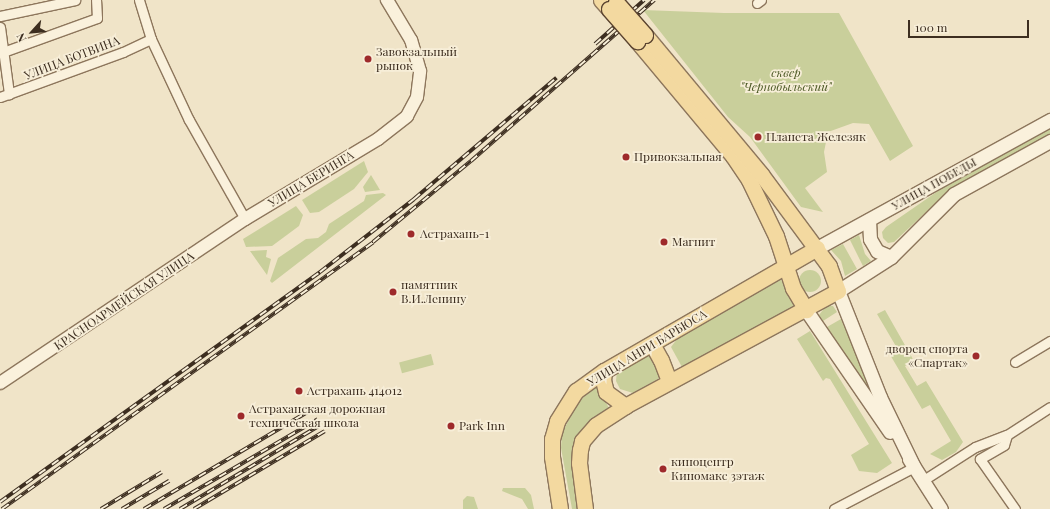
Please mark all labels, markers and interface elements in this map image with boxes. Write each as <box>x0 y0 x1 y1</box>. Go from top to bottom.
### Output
north arrow <box>12 12 52 52</box>
scale bar <box>910 12 1031 38</box>
text: 100 m <box>915 19 947 35</box>
text: N <box>12 31 29 45</box>
street label: УЛИЦА БОТВИНА <box>22 33 122 83</box>
place label: Завокзальный рынок <box>376 45 457 73</box>
marker: Завокзальный рынок <box>363 54 373 64</box>
park label: сквер "Чернобыльский" <box>741 66 831 94</box>
place label: Планета Железяк <box>766 130 866 144</box>
marker: Планета Железяк <box>753 132 763 142</box>
street label: УЛИЦА БЕРИНГА <box>266 148 356 210</box>
place label: Привокзальная <box>634 150 722 164</box>
marker: Привокзальная <box>621 152 631 162</box>
street label: УЛИЦА ПОБЕДЫ <box>889 155 979 213</box>
place label: Астрахань-1 <box>420 227 489 241</box>
marker: Астрахань-1 <box>405 228 417 240</box>
place label: Магнит <box>672 235 715 249</box>
marker: Магнит <box>659 237 669 247</box>
street label: КРАСНОАРМЕЙСКАЯ УЛИЦА <box>51 249 197 353</box>
place label: памятник В.И.Ленину <box>401 278 466 306</box>
marker: памятник В.И.Ленину <box>388 287 398 297</box>
street label: УЛИЦА АНРИ БАРБЮСА <box>585 307 709 389</box>
place label: дворец спорта «Спартак» <box>886 342 968 370</box>
marker: дворец спорта «Спартак» <box>971 351 981 361</box>
place label: Астрахань 414012 <box>307 384 402 398</box>
marker: Астрахань 414012 <box>294 386 304 396</box>
place label: Астраханская дорожная техническая школа <box>249 402 385 430</box>
marker: Астраханская дорожная техническая школа <box>236 411 246 421</box>
place label: Park Inn <box>459 419 505 433</box>
marker: Park Inn <box>446 421 456 431</box>
place label: киноцентр Киномакс 3этаж <box>671 455 765 483</box>
marker: киноцентр Киномакс 3этаж <box>658 464 668 474</box>

